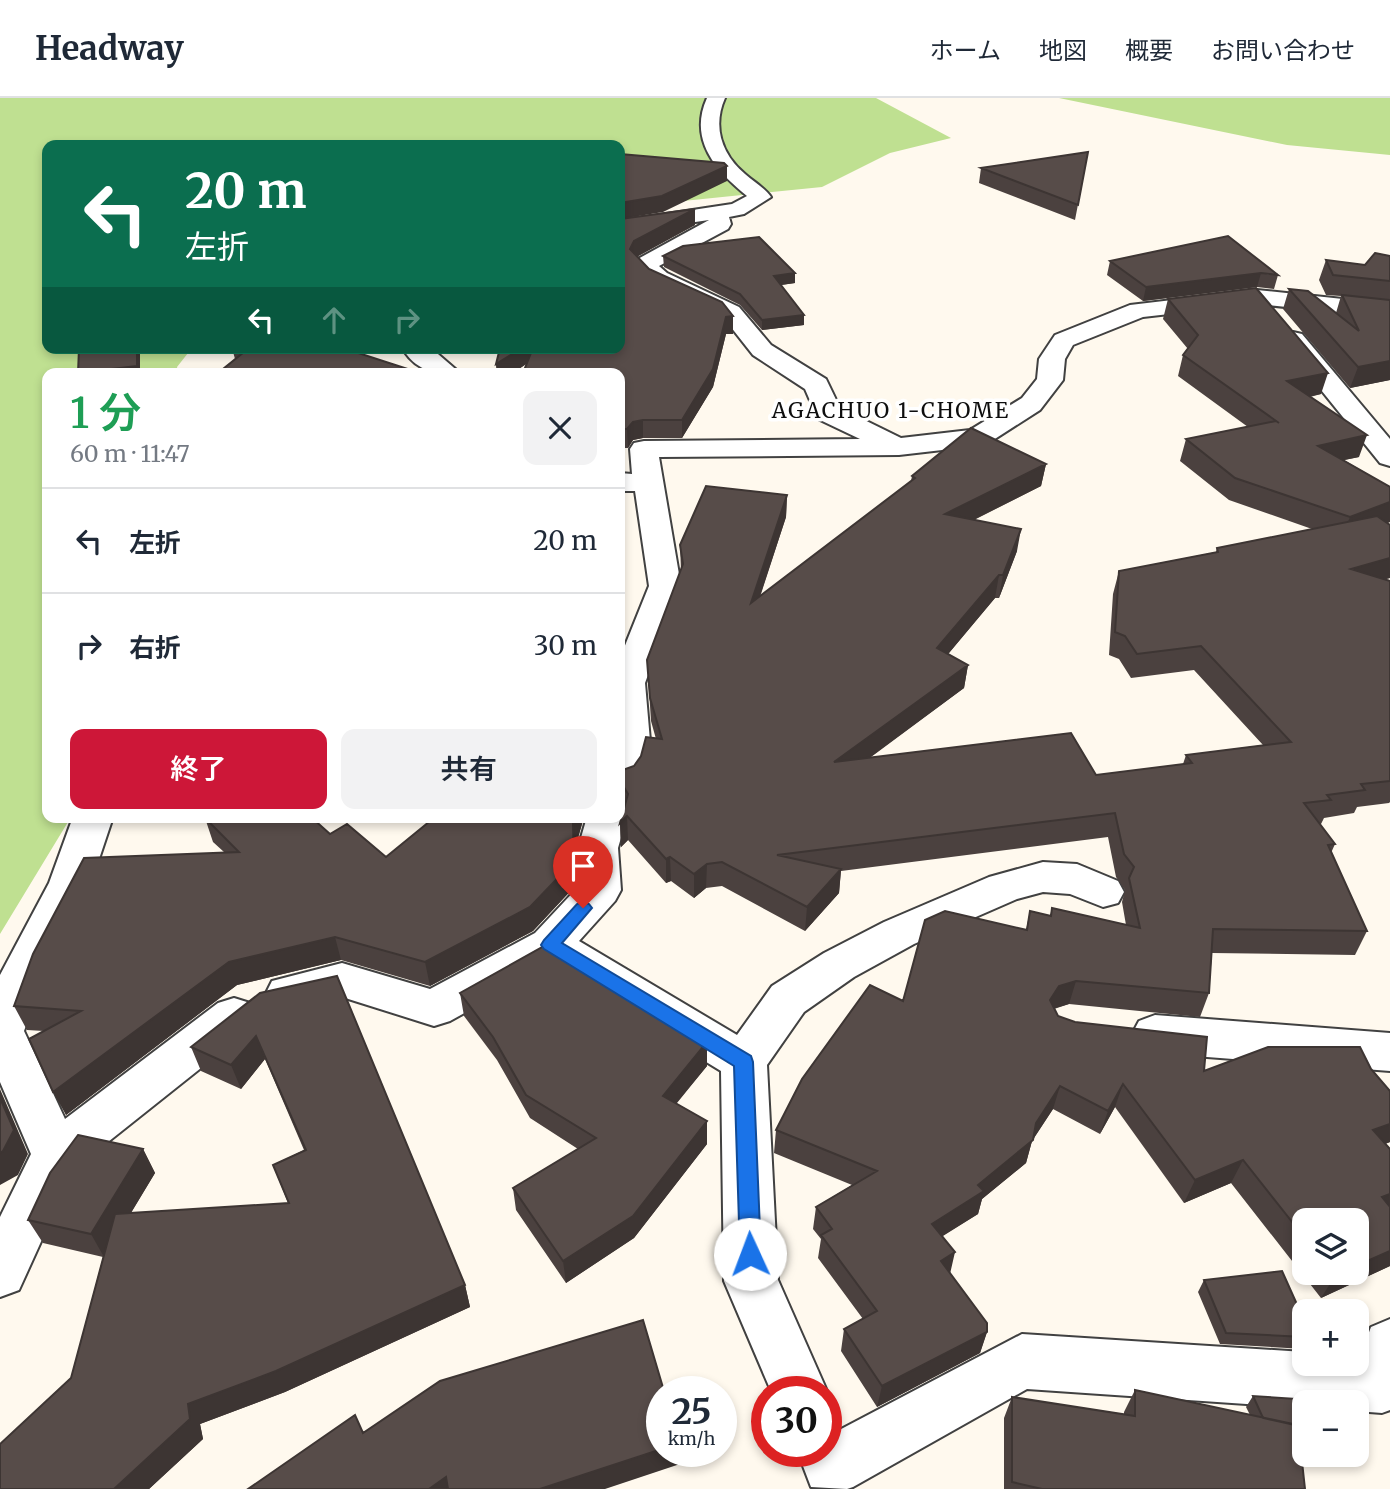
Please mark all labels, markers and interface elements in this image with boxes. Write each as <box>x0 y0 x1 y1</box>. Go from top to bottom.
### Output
text: Headway <box>35 28 184 69</box>
text: ホーム <box>930 35 1001 66</box>
text: 地図 <box>1039 35 1087 66</box>
text: 概要 <box>1125 35 1173 66</box>
text: お問い合わせ <box>1211 35 1355 66</box>
text: 20 m <box>185 160 306 221</box>
icon: left <box>70 168 161 259</box>
text: 左折 <box>185 227 249 267</box>
icon: left <box>242 301 280 339</box>
icon: ahead <box>315 301 353 339</box>
icon: right <box>388 301 426 339</box>
text: 1 分 <box>70 387 141 439</box>
button: close <box>523 391 597 465</box>
district label: AGACHUO 1-CHOME <box>771 397 1010 424</box>
text: 60 m · 11:47 <box>70 439 190 468</box>
icon: left <box>70 522 108 560</box>
text: 20 m <box>533 524 597 557</box>
text: 左折 <box>129 526 181 559</box>
icon: right <box>70 627 108 665</box>
text: 30 m <box>534 629 597 662</box>
text: 右折 <box>129 631 181 664</box>
button: 終了 <box>70 729 327 809</box>
button: 共有 <box>341 729 597 809</box>
pin <box>553 836 613 908</box>
icon: arrive <box>564 847 602 885</box>
map controls <box>1292 1208 1369 1467</box>
button: layers <box>1292 1208 1369 1285</box>
position arrow <box>713 1217 787 1291</box>
button: + <box>1292 1299 1369 1376</box>
speed limit sign: 30 <box>751 1376 842 1467</box>
text: 25 <box>671 1390 712 1434</box>
button: − <box>1292 1390 1369 1467</box>
text: km/h <box>668 1427 715 1450</box>

